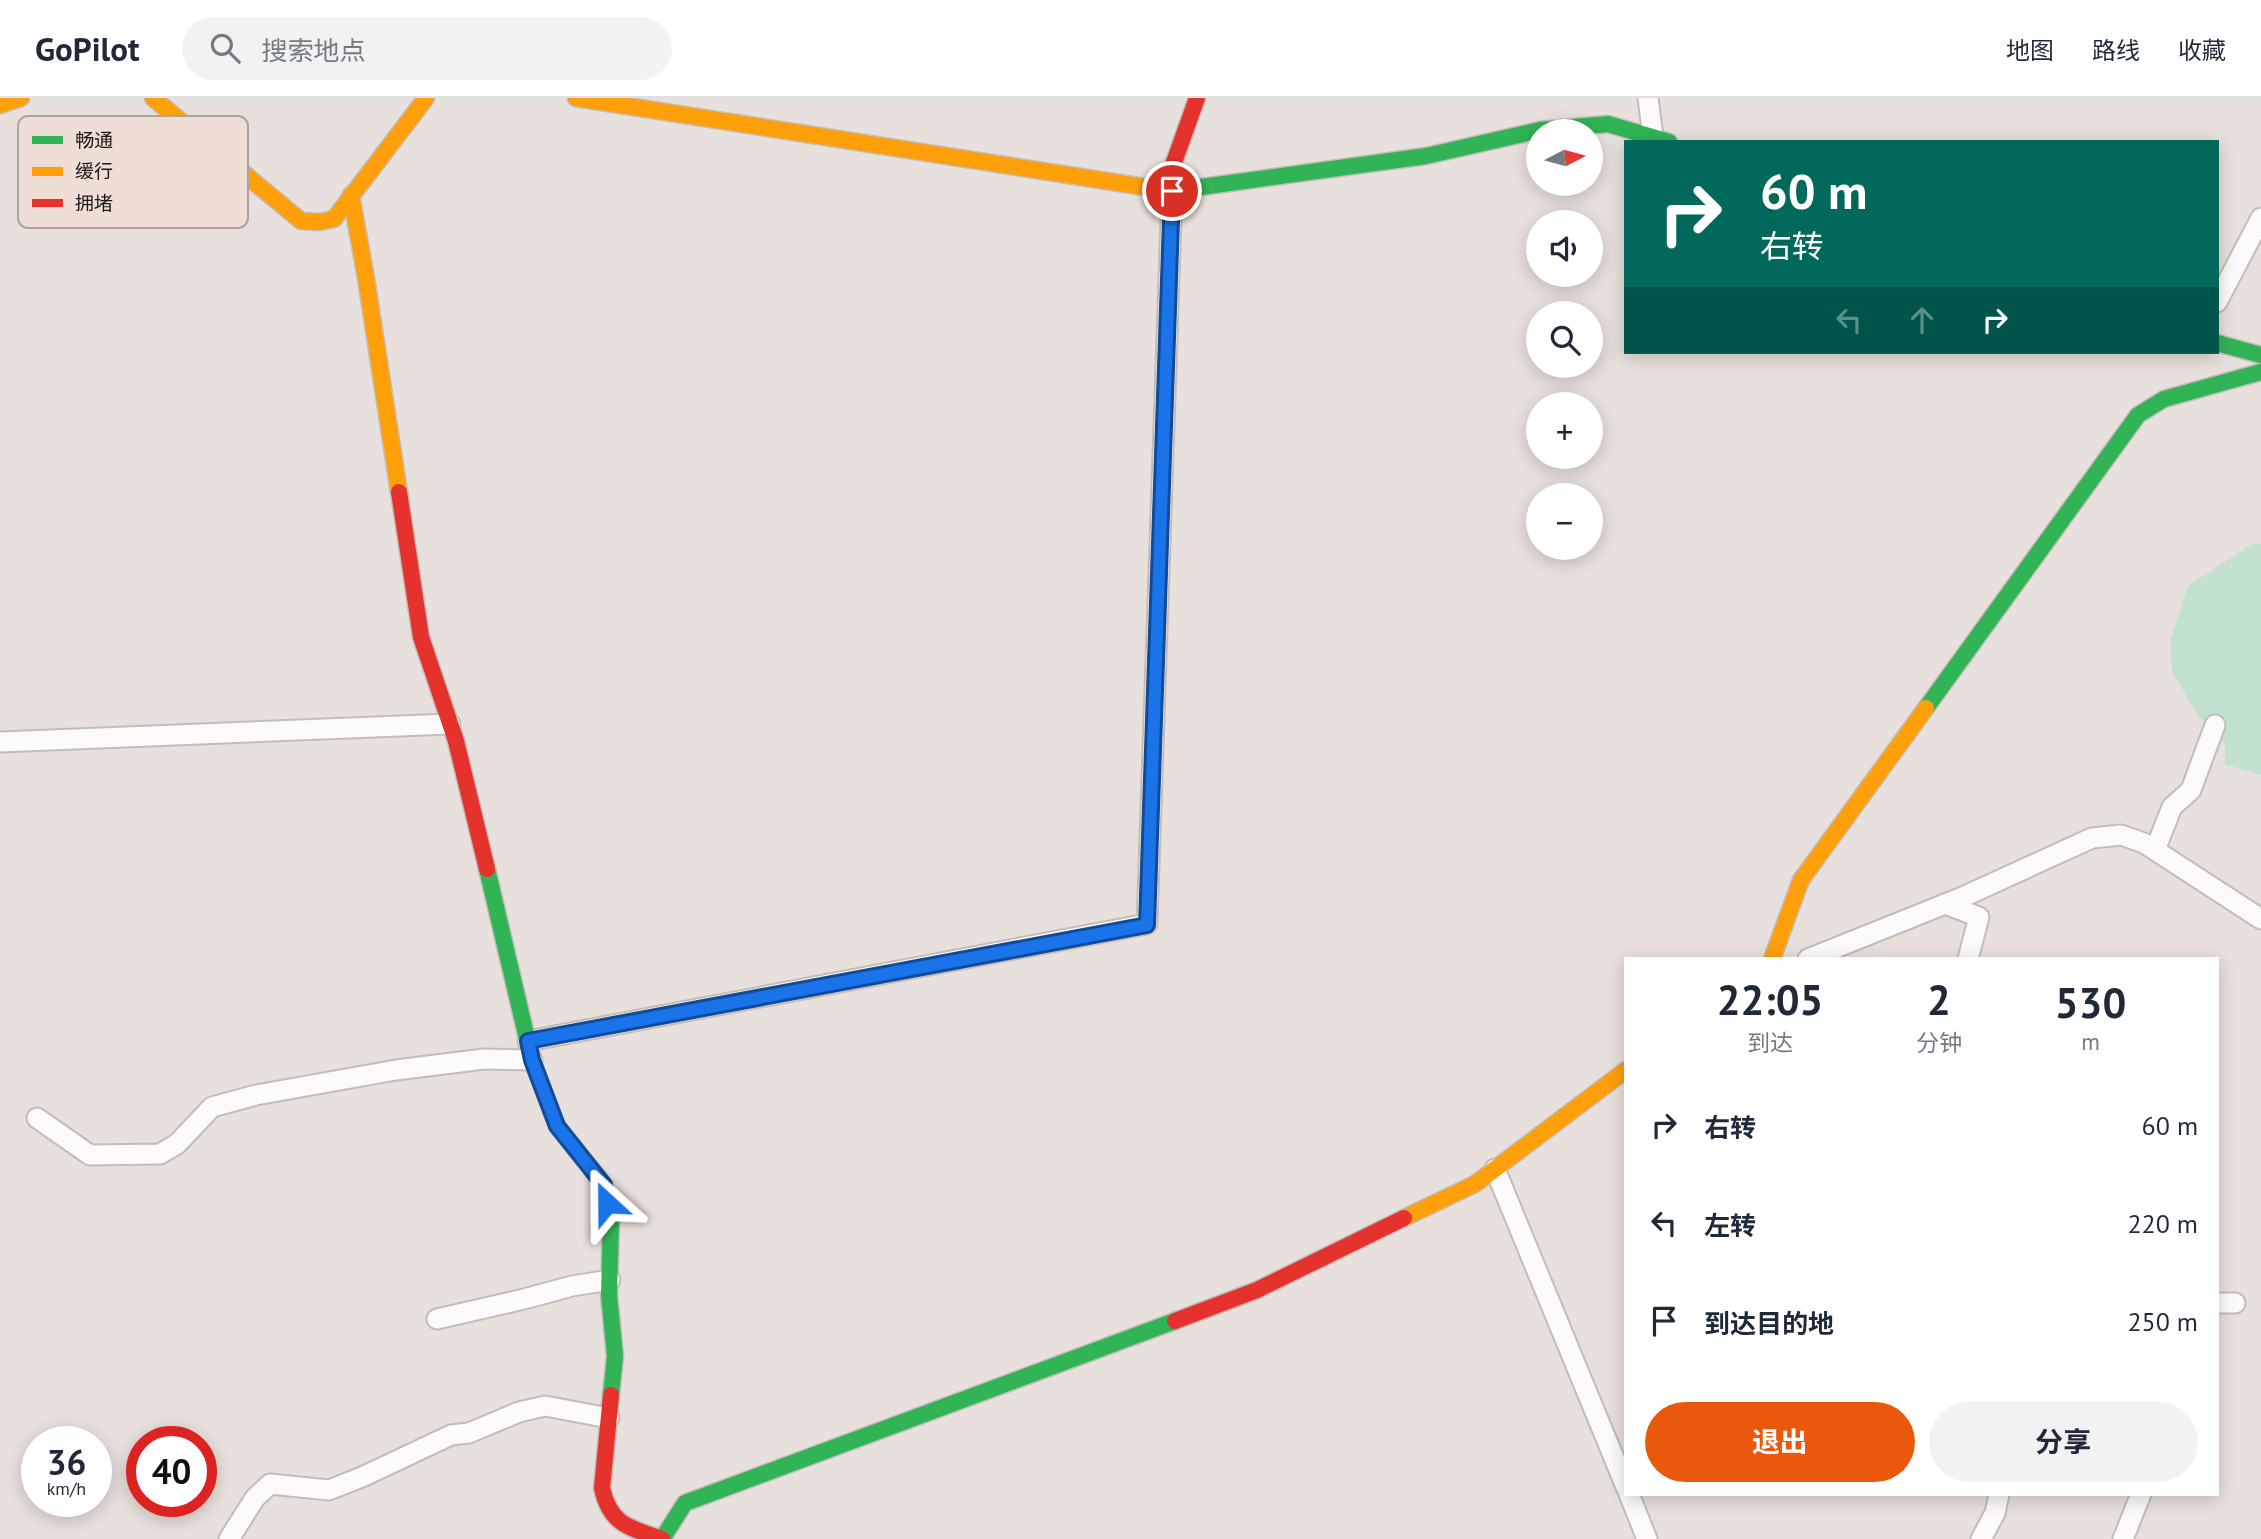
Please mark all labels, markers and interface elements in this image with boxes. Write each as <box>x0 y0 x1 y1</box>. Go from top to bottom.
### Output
search box <box>182 17 672 80</box>
text: GoPilot <box>35 27 140 70</box>
icon: search <box>206 29 244 67</box>
text: 搜索地点 <box>262 34 366 67</box>
text: 地图 <box>2006 35 2054 66</box>
text: 路线 <box>2092 35 2140 66</box>
text: 收藏 <box>2178 35 2226 66</box>
legend <box>18 116 248 228</box>
north arrow <box>1526 119 1603 196</box>
map controls <box>1526 119 1603 560</box>
text: 畅通 <box>75 128 113 152</box>
text: 缓行 <box>75 159 113 183</box>
text: 60 m <box>1760 159 1867 223</box>
pin <box>1142 161 1202 221</box>
icon: right <box>1645 168 1736 259</box>
icon: arrive <box>1153 172 1191 210</box>
text: 拥堵 <box>75 191 113 215</box>
button: sound <box>1526 210 1603 287</box>
text: 右转 <box>1760 225 1824 267</box>
button: search <box>1526 301 1603 378</box>
icon: left <box>1830 301 1868 339</box>
icon: ahead <box>1903 301 1941 339</box>
icon: right <box>1976 301 2014 339</box>
button: + <box>1526 392 1603 469</box>
button: − <box>1526 483 1603 560</box>
text: 22:05 <box>1717 972 1823 1027</box>
text: 2 <box>1927 972 1951 1027</box>
text: 530 <box>2055 975 2126 1030</box>
text: m <box>2081 1027 2100 1056</box>
text: 到达 <box>1747 1028 1793 1057</box>
text: 分钟 <box>1916 1028 1962 1057</box>
icon: right <box>1645 1106 1683 1144</box>
text: 60 m <box>2142 1109 2198 1142</box>
text: 右转 <box>1704 1111 1756 1144</box>
position arrow <box>570 1166 644 1240</box>
icon: left <box>1645 1204 1683 1242</box>
text: 220 m <box>2127 1207 2198 1240</box>
text: 左转 <box>1704 1209 1756 1242</box>
icon: arrive <box>1645 1302 1683 1340</box>
text: 250 m <box>2127 1305 2198 1338</box>
text: 到达目的地 <box>1704 1307 1834 1340</box>
button: 退出 <box>1645 1402 1915 1482</box>
button: 分享 <box>1929 1402 2198 1482</box>
speed limit sign: 40 <box>126 1426 217 1517</box>
text: 36 <box>47 1439 86 1485</box>
text: km/h <box>47 1477 86 1500</box>

